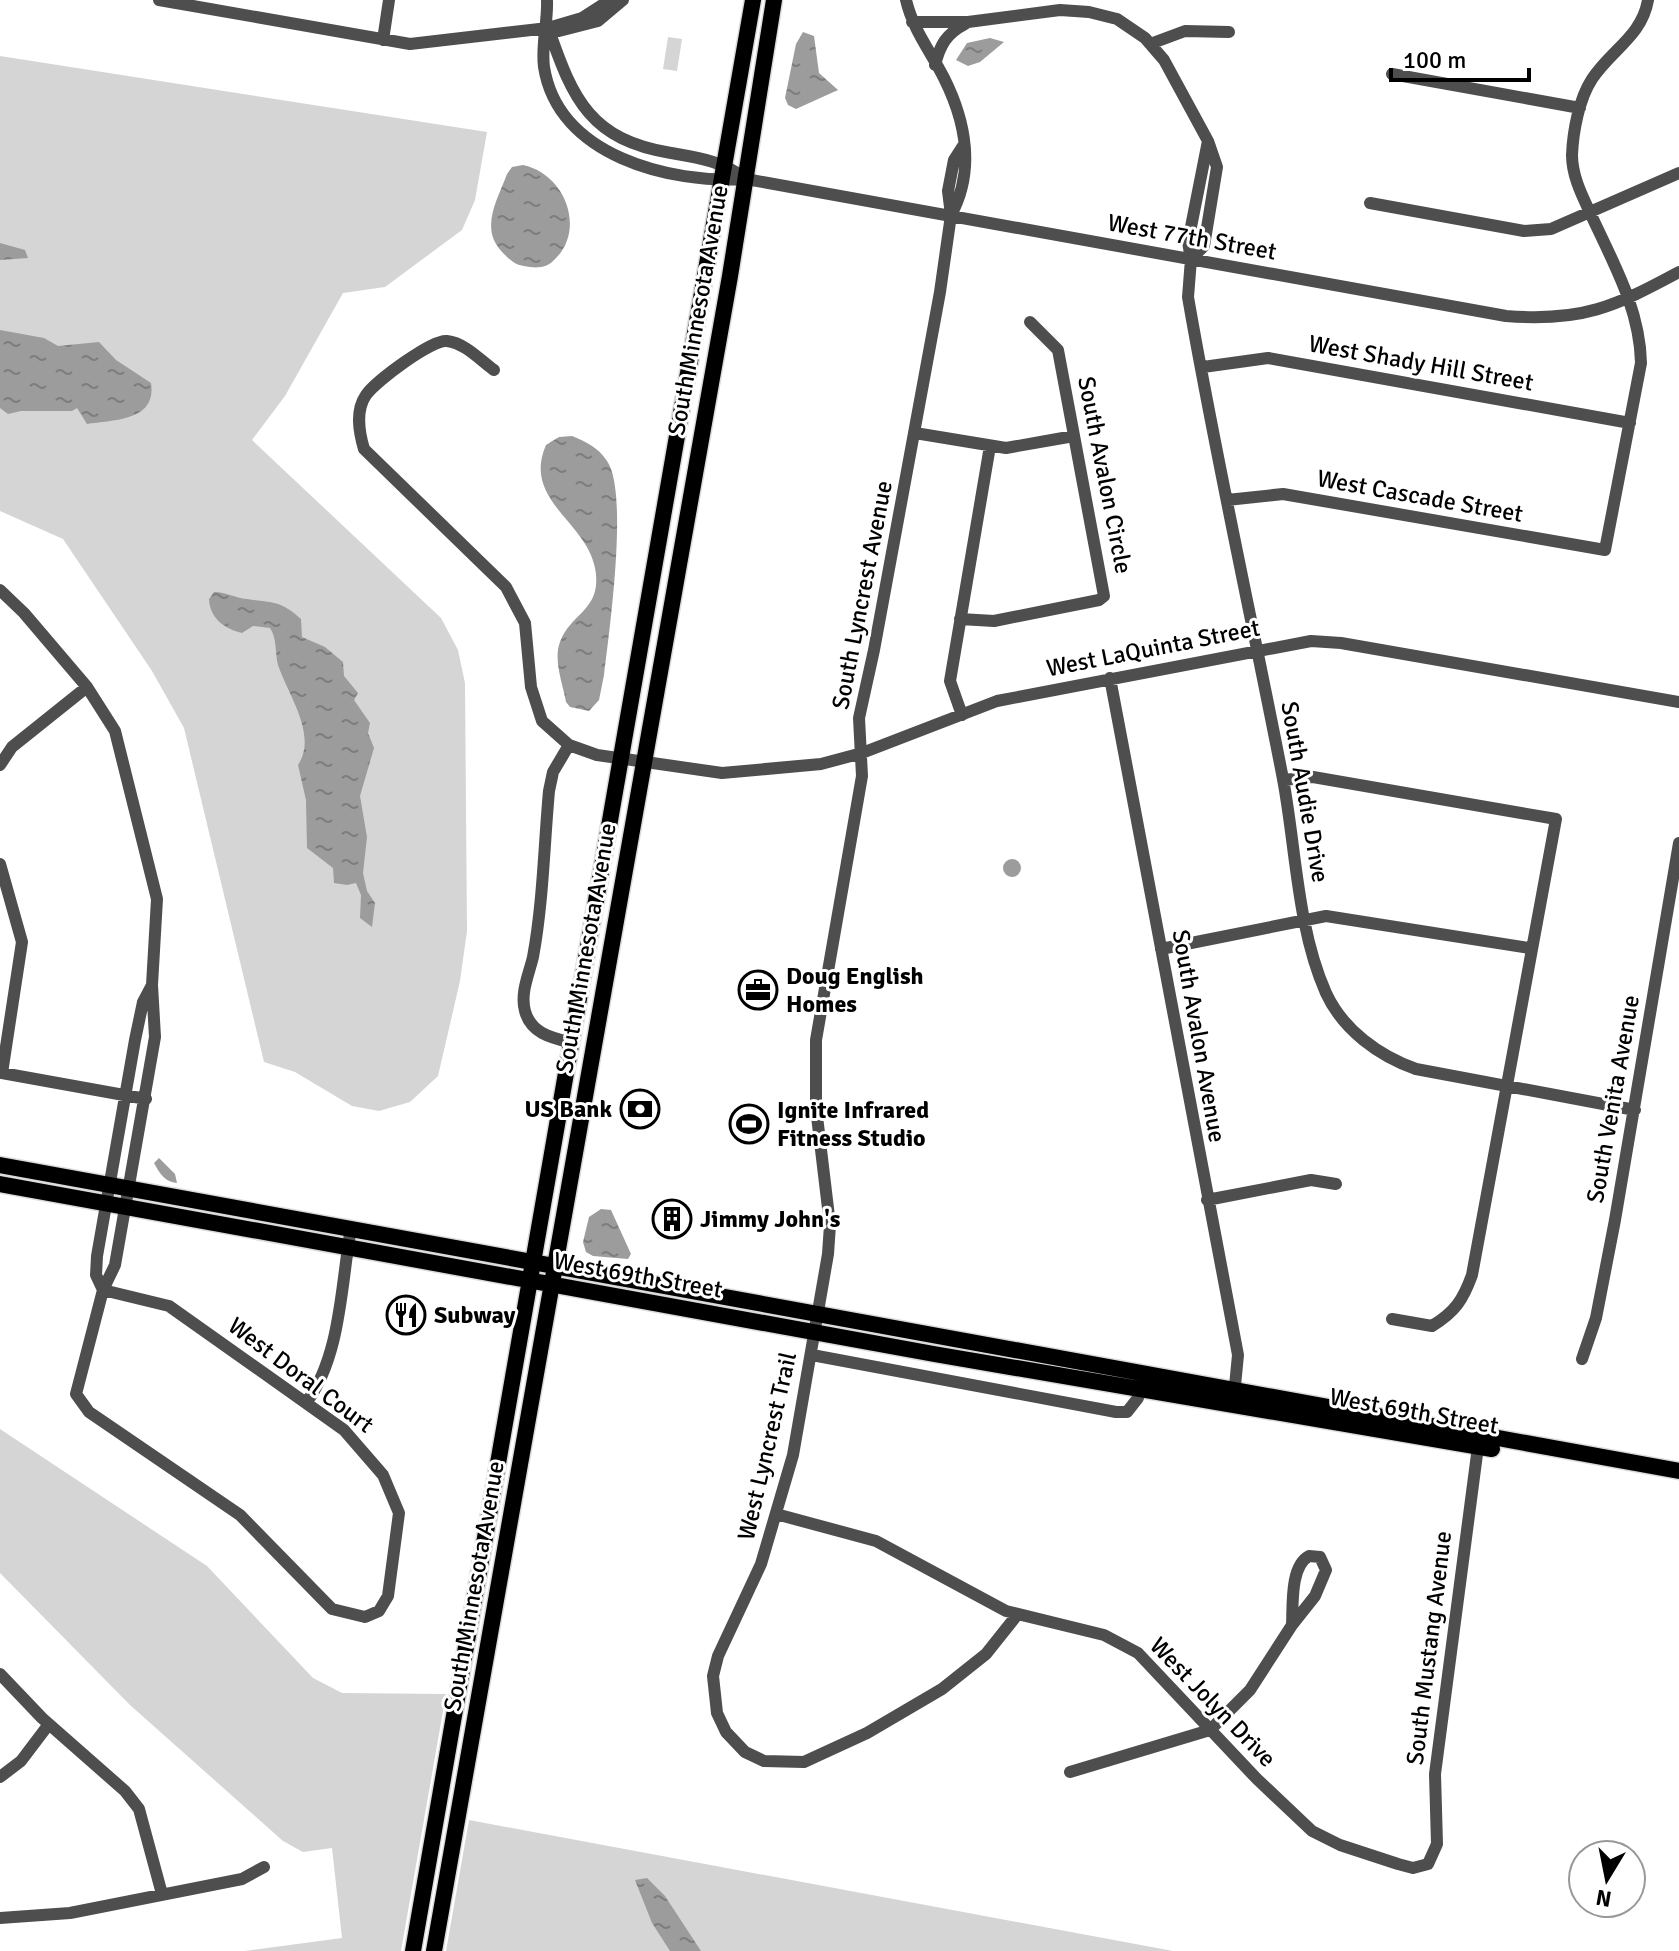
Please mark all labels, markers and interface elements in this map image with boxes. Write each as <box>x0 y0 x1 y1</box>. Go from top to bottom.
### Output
scale bar <box>1391 32 1529 82</box>
text: 100 m <box>1403 45 1466 75</box>
street label: South Minnesota Avenue <box>661 183 735 437</box>
street label: West 77th Street <box>1105 207 1279 267</box>
street label: West Shady Hill Street <box>1306 328 1536 398</box>
street label: South Avalon Circle <box>1071 374 1139 576</box>
street label: West Cascade Street <box>1315 463 1525 529</box>
street label: South Lyncrest Avenue <box>825 478 899 712</box>
street label: West LaQuinta Street <box>1044 613 1262 683</box>
street label: South Audie Drive <box>1274 699 1336 885</box>
street label: South Minnesota Avenue <box>549 821 623 1075</box>
street label: South Avalon Avenue <box>1165 927 1233 1145</box>
place label: Doug English Homes <box>786 961 924 1019</box>
office icon: Doug English Homes <box>737 969 779 1011</box>
street label: South Venita Avenue <box>1580 993 1646 1205</box>
bank icon: US Bank <box>619 1088 661 1130</box>
place label: US Bank <box>524 1094 612 1124</box>
place label: Ignite Infrared Fitness Studio <box>777 1095 929 1153</box>
sports icon: Ignite Infrared Fitness Studio <box>728 1103 770 1145</box>
building icon: Jimmy John's <box>651 1198 693 1240</box>
place label: Jimmy John's <box>700 1204 841 1234</box>
street label: West 69th Street <box>551 1245 725 1305</box>
restaurant icon: Subway <box>385 1294 427 1336</box>
place label: Subway <box>434 1300 515 1330</box>
street label: West Doral Court <box>222 1311 380 1439</box>
street label: West Lyncrest Trail <box>731 1349 803 1543</box>
street label: West 69th Street <box>1327 1381 1501 1441</box>
street label: South Minnesota Avenue <box>437 1459 511 1713</box>
street label: South Mustang Avenue <box>1400 1529 1458 1767</box>
street label: West Jolyn Drive <box>1144 1631 1282 1773</box>
north arrow <box>1567 1839 1647 1919</box>
text: N <box>1594 1884 1613 1913</box>

